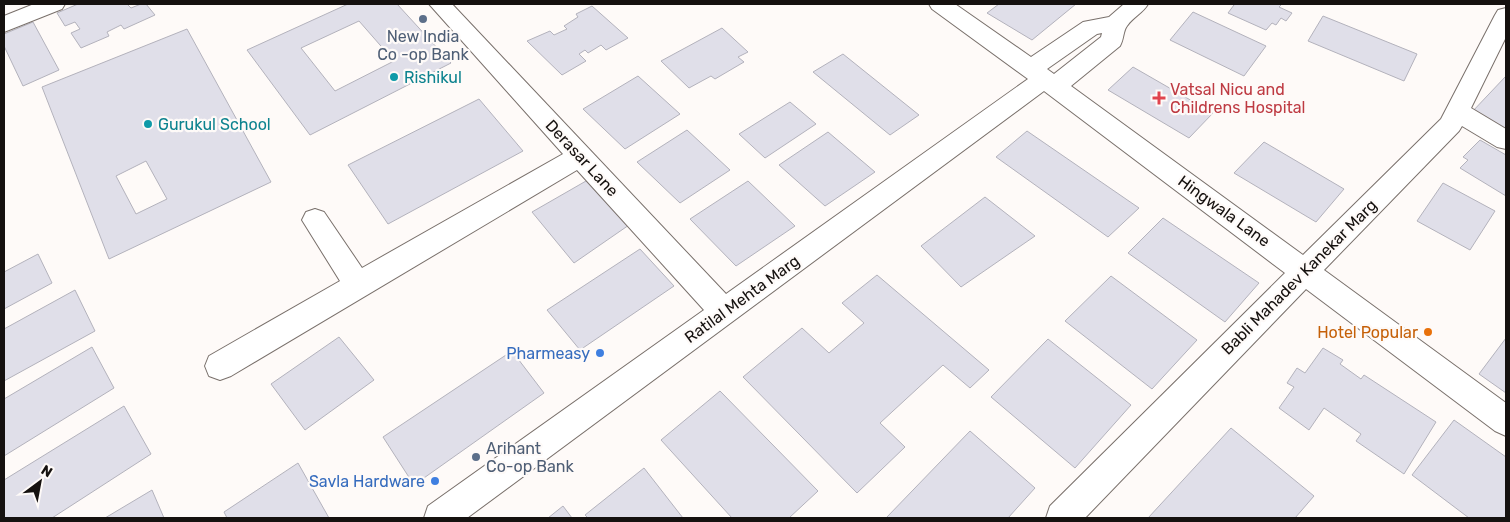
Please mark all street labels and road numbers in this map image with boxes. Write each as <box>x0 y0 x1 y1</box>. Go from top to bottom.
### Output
street label: Derasar Lane <box>542 116 622 200</box>
street label: Hingwala Lane <box>1174 171 1274 251</box>
street label: Babli Mahadev Kanekar Marg <box>1217 195 1381 359</box>
street label: Ratilal Mehta Marg <box>681 251 803 347</box>

